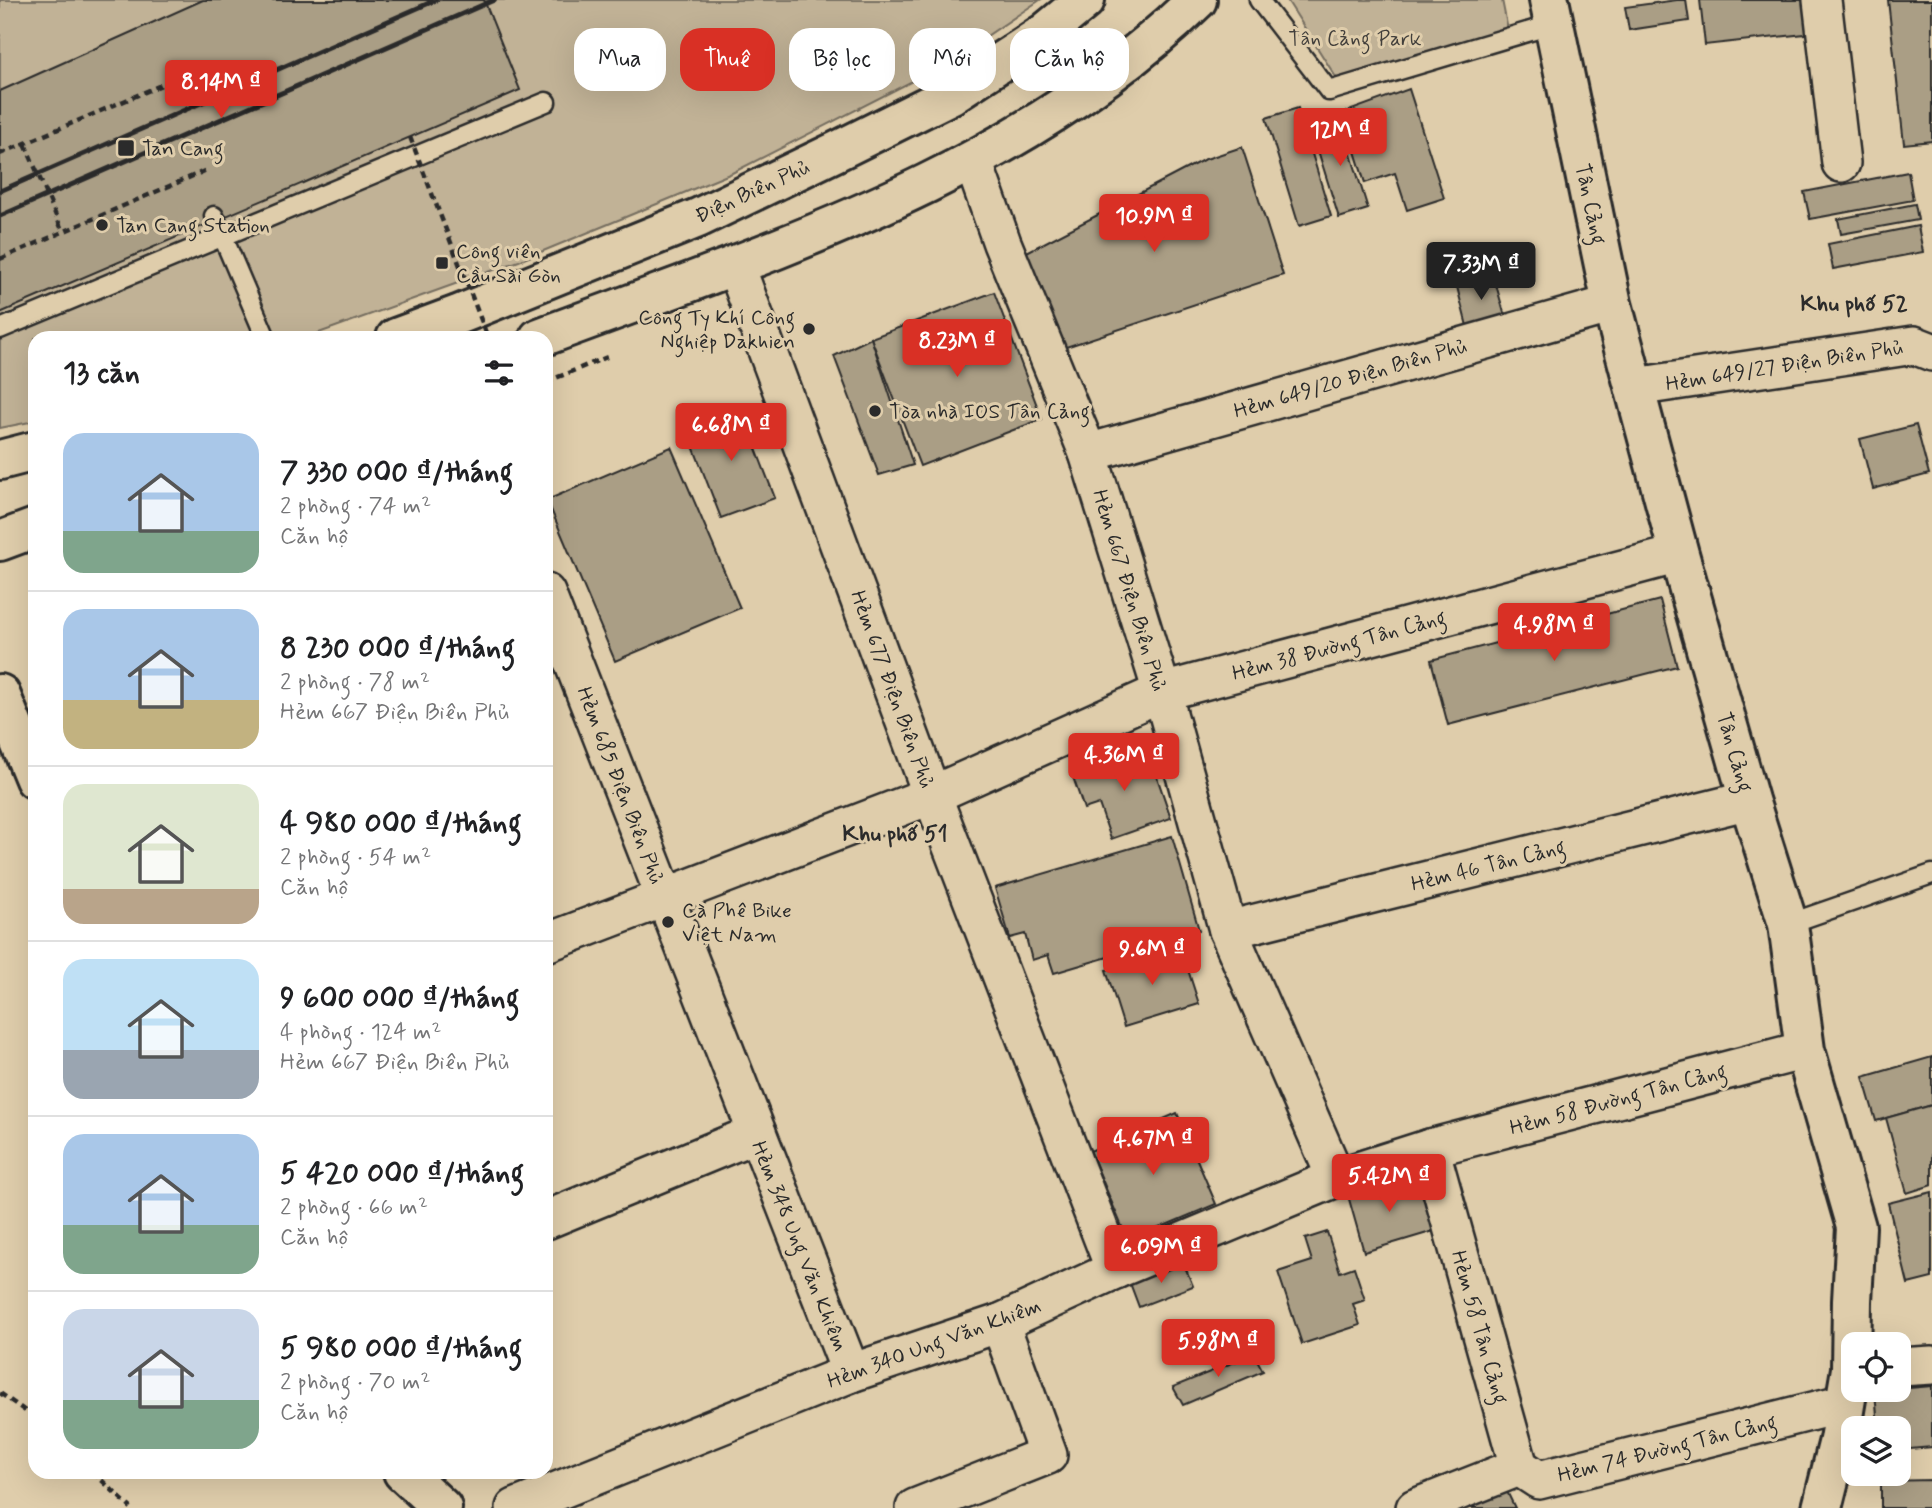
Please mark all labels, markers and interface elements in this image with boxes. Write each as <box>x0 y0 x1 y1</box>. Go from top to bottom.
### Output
park label: Tân Cảng Park <box>1288 25 1422 55</box>
chip: Mua <box>574 28 666 91</box>
chip: Thuê <box>680 28 775 91</box>
chip: Bộ lọc <box>789 28 895 91</box>
chip: Mới <box>909 28 996 91</box>
chip: Căn hộ <box>1010 28 1129 91</box>
pin: 8.14M ₫ <box>156 60 286 120</box>
text: 8.14M ₫ <box>181 68 261 98</box>
pin: 12M ₫ <box>1291 108 1389 168</box>
text: 12M ₫ <box>1310 116 1370 146</box>
place label: Tan Cang <box>142 135 224 165</box>
marker: Tan Cang <box>116 138 136 158</box>
street label: Điện Biên Phủ <box>691 153 814 231</box>
street label: Tân Cảng <box>1566 161 1612 248</box>
pin: 10.9M ₫ <box>1089 194 1219 254</box>
text: 10.9M ₫ <box>1115 202 1193 232</box>
place label: Tan Cang Station <box>116 212 270 242</box>
marker: Tan Cang Station <box>94 217 110 233</box>
place label: Công viên Cầu Sài Gòn <box>456 238 561 290</box>
pin: 7.33M ₫ <box>1416 243 1546 302</box>
text: 7.33M ₫ <box>1442 250 1520 280</box>
marker: Công viên Cầu Sài Gòn <box>434 255 450 271</box>
district label: Khu phố 52 <box>1800 290 1908 320</box>
place label: Công Ty Khí Công Nghiệp Dakhien <box>638 304 795 358</box>
pin: 8.23M ₫ <box>892 320 1022 379</box>
marker: Công Ty Khí Công Nghiệp Dakhien <box>801 321 817 337</box>
text: 8.23M ₫ <box>919 327 995 357</box>
street label: Hẻm 649/20 Điện Biên Phủ <box>1231 332 1470 426</box>
street label: Hẻm 649/27 Điện Biên Phủ <box>1664 333 1905 399</box>
text: 13 căn <box>63 354 140 393</box>
icon: filters <box>480 354 518 392</box>
place label: Tòa nhà IOS Tân Cảng <box>889 398 1090 428</box>
marker: Tòa nhà IOS Tân Cảng <box>867 403 883 419</box>
pin: 6.68M ₫ <box>666 404 796 463</box>
text: 6.68M ₫ <box>691 411 771 441</box>
text: 7 330 000 ₫/tháng <box>280 453 513 492</box>
icon: home <box>119 461 203 545</box>
street label: Hẻm 667 Điện Biên Phủ <box>1085 486 1173 694</box>
text: 2 phòng · 74 m² <box>280 492 431 522</box>
text: Căn hộ <box>280 522 349 552</box>
street label: Hẻm 677 Điện Biên Phủ <box>843 587 941 792</box>
street label: Hẻm 38 Đường Tân Cảng <box>1229 604 1450 690</box>
pin: 4.98M ₫ <box>1489 604 1619 663</box>
text: 4.98M ₫ <box>1514 611 1594 641</box>
text: 8 230 000 ₫/tháng <box>280 629 515 668</box>
icon: home <box>119 637 203 721</box>
text: 2 phòng · 78 m² <box>280 668 430 698</box>
street label: Hẻm 685 Điện Biên Phủ <box>570 683 671 888</box>
text: Hẻm 667 Điện Biên Phủ <box>280 698 509 728</box>
street label: Tân Cảng <box>1707 709 1759 796</box>
pin: 4.36M ₫ <box>1059 734 1189 793</box>
text: 4.36M ₫ <box>1084 741 1164 771</box>
text: 4 980 000 ₫/tháng <box>280 804 522 843</box>
icon: home <box>119 812 203 896</box>
district label: Khu phố 51 <box>842 820 948 850</box>
street label: Hẻm 46 Tân Cảng <box>1408 833 1569 901</box>
text: 2 phòng · 54 m² <box>280 843 431 873</box>
text: Căn hộ <box>280 873 349 903</box>
place label: Cà Phê Bike Việt Nam <box>682 897 792 949</box>
marker: Cà Phê Bike Việt Nam <box>660 914 676 930</box>
pin: 9.6M ₫ <box>1095 928 1209 987</box>
text: 9.6M ₫ <box>1119 935 1185 965</box>
text: 9 600 000 ₫/tháng <box>280 979 520 1018</box>
icon: home <box>119 987 203 1071</box>
text: 4 phòng · 124 m² <box>280 1018 441 1048</box>
text: Hẻm 667 Điện Biên Phủ <box>280 1048 509 1078</box>
street label: Hẻm 58 Đường Tân Cảng <box>1507 1057 1730 1144</box>
pin: 4.67M ₫ <box>1088 1118 1218 1177</box>
text: 4.67M ₫ <box>1113 1125 1193 1155</box>
street label: Hẻm 348 Ung Văn Khiêm <box>742 1137 854 1356</box>
text: 5 420 000 ₫/tháng <box>280 1154 524 1193</box>
pin: 5.42M ₫ <box>1324 1154 1454 1214</box>
icon: home <box>119 1162 203 1246</box>
text: 5.42M ₫ <box>1348 1162 1430 1192</box>
text: 2 phòng · 66 m² <box>280 1193 428 1223</box>
text: Căn hộ <box>280 1223 349 1253</box>
pin: 6.09M ₫ <box>1096 1226 1226 1285</box>
text: 6.09M ₫ <box>1120 1233 1202 1263</box>
street label: Hẻm 58 Tân Cảng <box>1442 1247 1514 1408</box>
street label: Hẻm 340 Ung Văn Khiêm <box>823 1292 1046 1398</box>
pin: 5.98M ₫ <box>1153 1320 1283 1379</box>
text: 5.98M ₫ <box>1178 1327 1258 1357</box>
text: 5 980 000 ₫/tháng <box>280 1329 522 1368</box>
map controls <box>1841 1332 1911 1486</box>
button: locate <box>1841 1332 1911 1402</box>
icon: home <box>119 1337 203 1421</box>
text: 2 phòng · 70 m² <box>280 1368 430 1398</box>
text: Căn hộ <box>280 1398 349 1428</box>
street label: Hẻm 74 Đường Tân Cảng <box>1555 1408 1780 1492</box>
button: layers <box>1841 1416 1911 1486</box>

